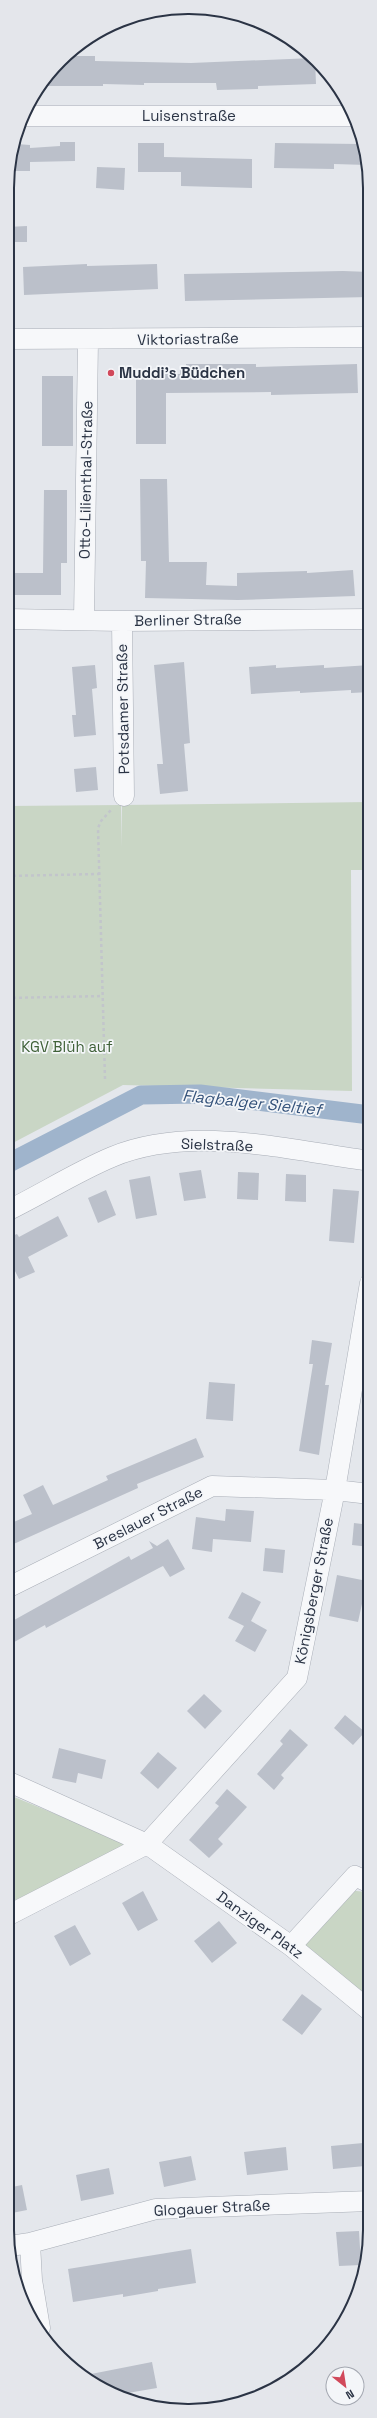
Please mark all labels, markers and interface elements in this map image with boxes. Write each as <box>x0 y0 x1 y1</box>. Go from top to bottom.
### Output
street label: Luisenstraße <box>142 106 236 125</box>
street label: Viktoriastraße <box>137 328 239 349</box>
place label: Muddi's Büdchen <box>119 363 245 382</box>
marker: Muddi's Büdchen <box>106 368 116 378</box>
street label: Otto-Lilienthal-Straße <box>75 400 96 559</box>
street label: Berliner Straße <box>134 609 242 630</box>
street label: Potsdamer Straße <box>112 643 133 774</box>
park label: KGV Blüh auf <box>21 1037 113 1056</box>
water label: Flagbalger Sieltief <box>181 1085 325 1121</box>
street label: Sielstraße <box>181 1134 254 1155</box>
street label: Breslauer Straße <box>90 1482 206 1553</box>
street label: Königsberger Straße <box>290 1516 337 1666</box>
street label: Danziger Platz <box>213 1887 307 1963</box>
street label: Glogauer Straße <box>153 2195 271 2220</box>
north arrow <box>325 2366 365 2406</box>
text: N <box>343 2387 357 2403</box>

